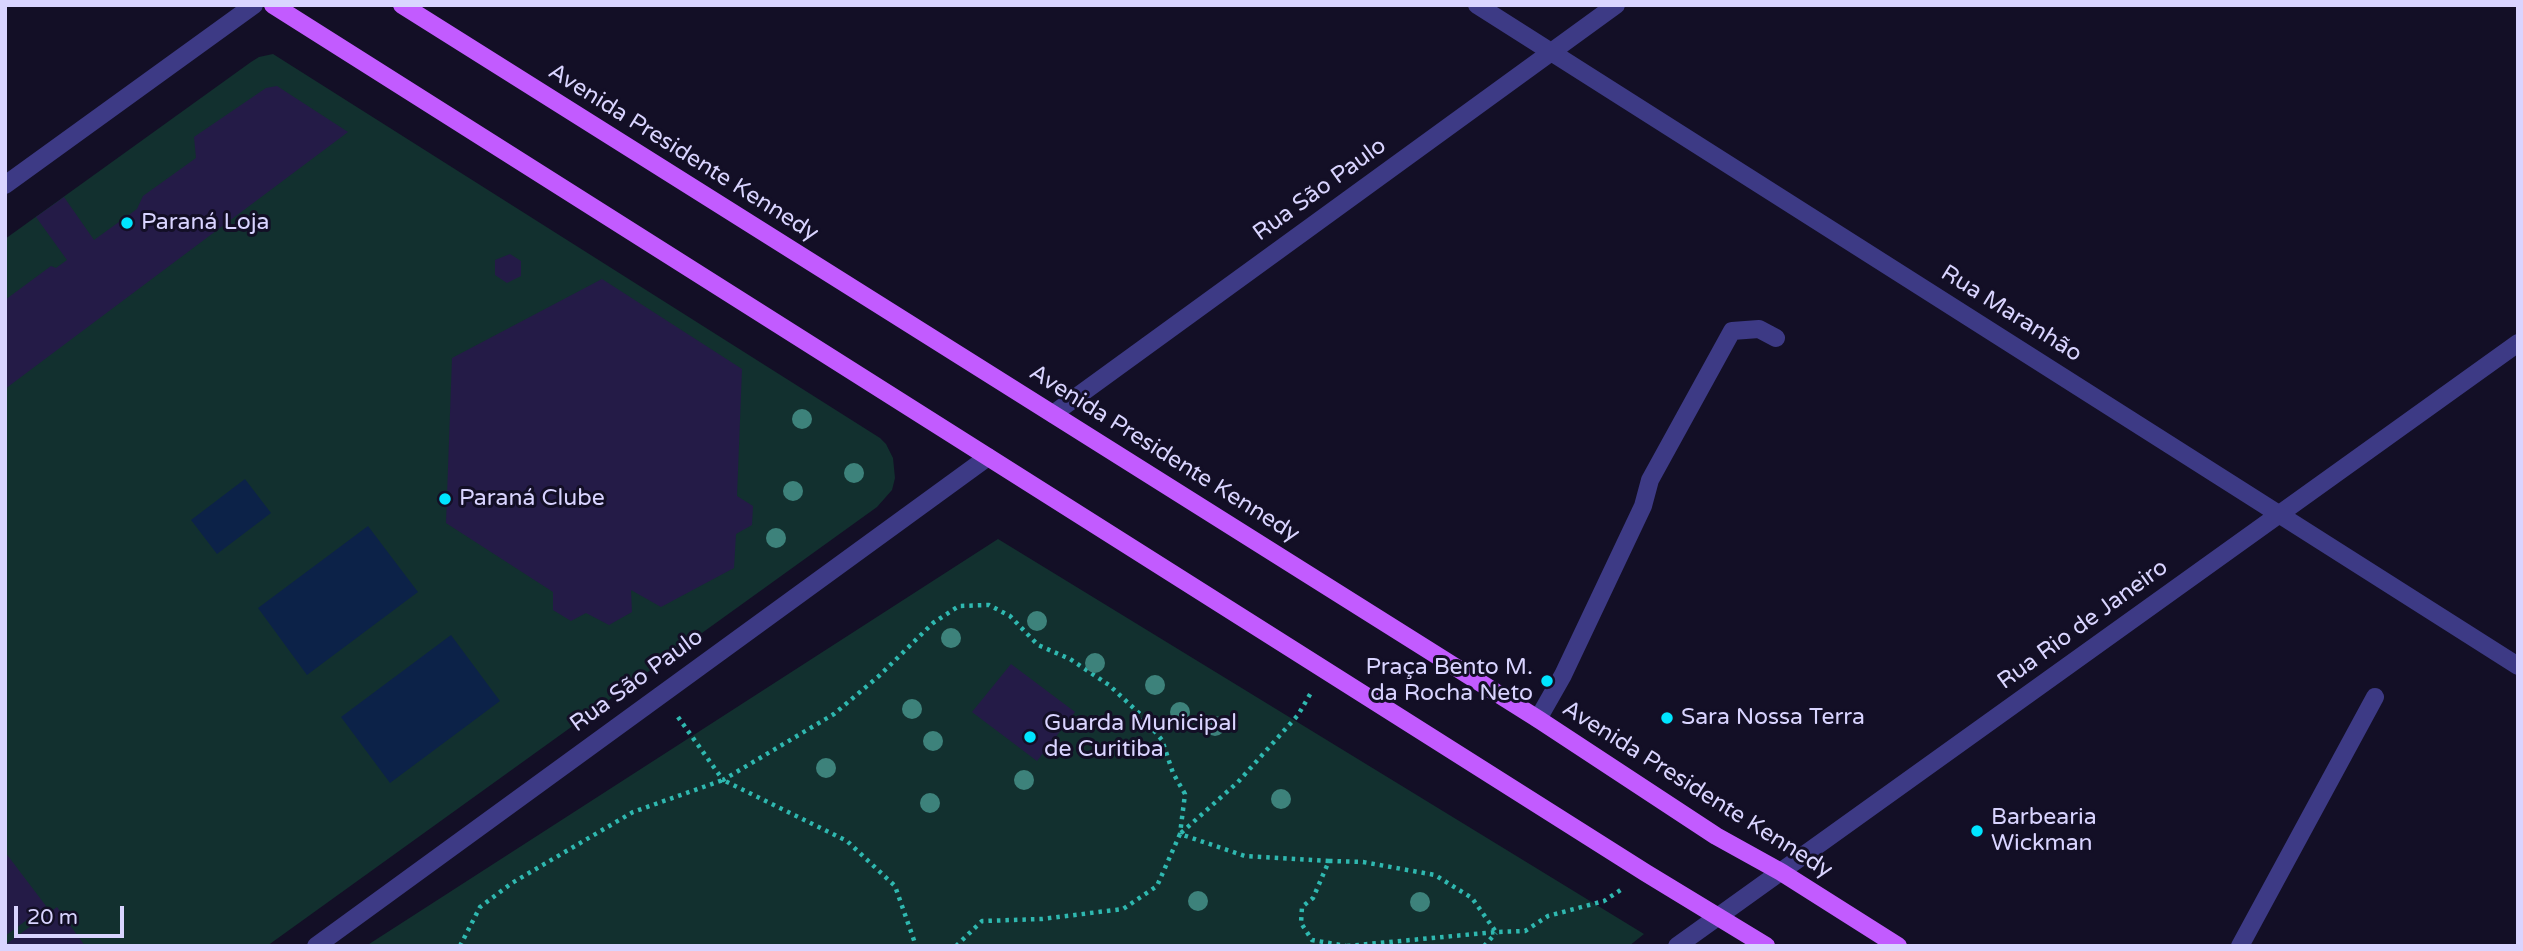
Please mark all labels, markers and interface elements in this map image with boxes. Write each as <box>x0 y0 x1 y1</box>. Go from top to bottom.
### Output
street label: Avenida Presidente Kennedy <box>543 58 823 248</box>
street label: Rua São Paulo <box>1248 132 1392 248</box>
place label: Paraná Loja <box>141 209 269 237</box>
marker: Paraná Loja <box>119 215 135 231</box>
street label: Rua Maranhão <box>1935 260 2087 368</box>
street label: Avenida Presidente Kennedy <box>1024 359 1304 549</box>
place label: Paraná Clube <box>459 485 605 513</box>
marker: Paraná Clube <box>437 491 453 507</box>
street label: Rua Rio de Janeiro <box>1992 554 2174 696</box>
street label: Rua São Paulo <box>565 623 709 739</box>
place label: Praça Bento M. da Rocha Neto <box>1365 654 1533 708</box>
marker: Praça Bento M. da Rocha Neto <box>1539 673 1555 689</box>
street label: Avenida Presidente Kennedy <box>1557 695 1837 885</box>
place label: Sara Nossa Terra <box>1681 704 1865 732</box>
place label: Guarda Municipal de Curitiba <box>1044 710 1237 764</box>
marker: Sara Nossa Terra <box>1659 710 1675 726</box>
marker: Guarda Municipal de Curitiba <box>1022 729 1038 745</box>
place label: Barbearia Wickman <box>1991 804 2097 858</box>
marker: Barbearia Wickman <box>1969 823 1985 839</box>
scale bar <box>18 892 128 936</box>
text: 20 m <box>27 905 78 930</box>

